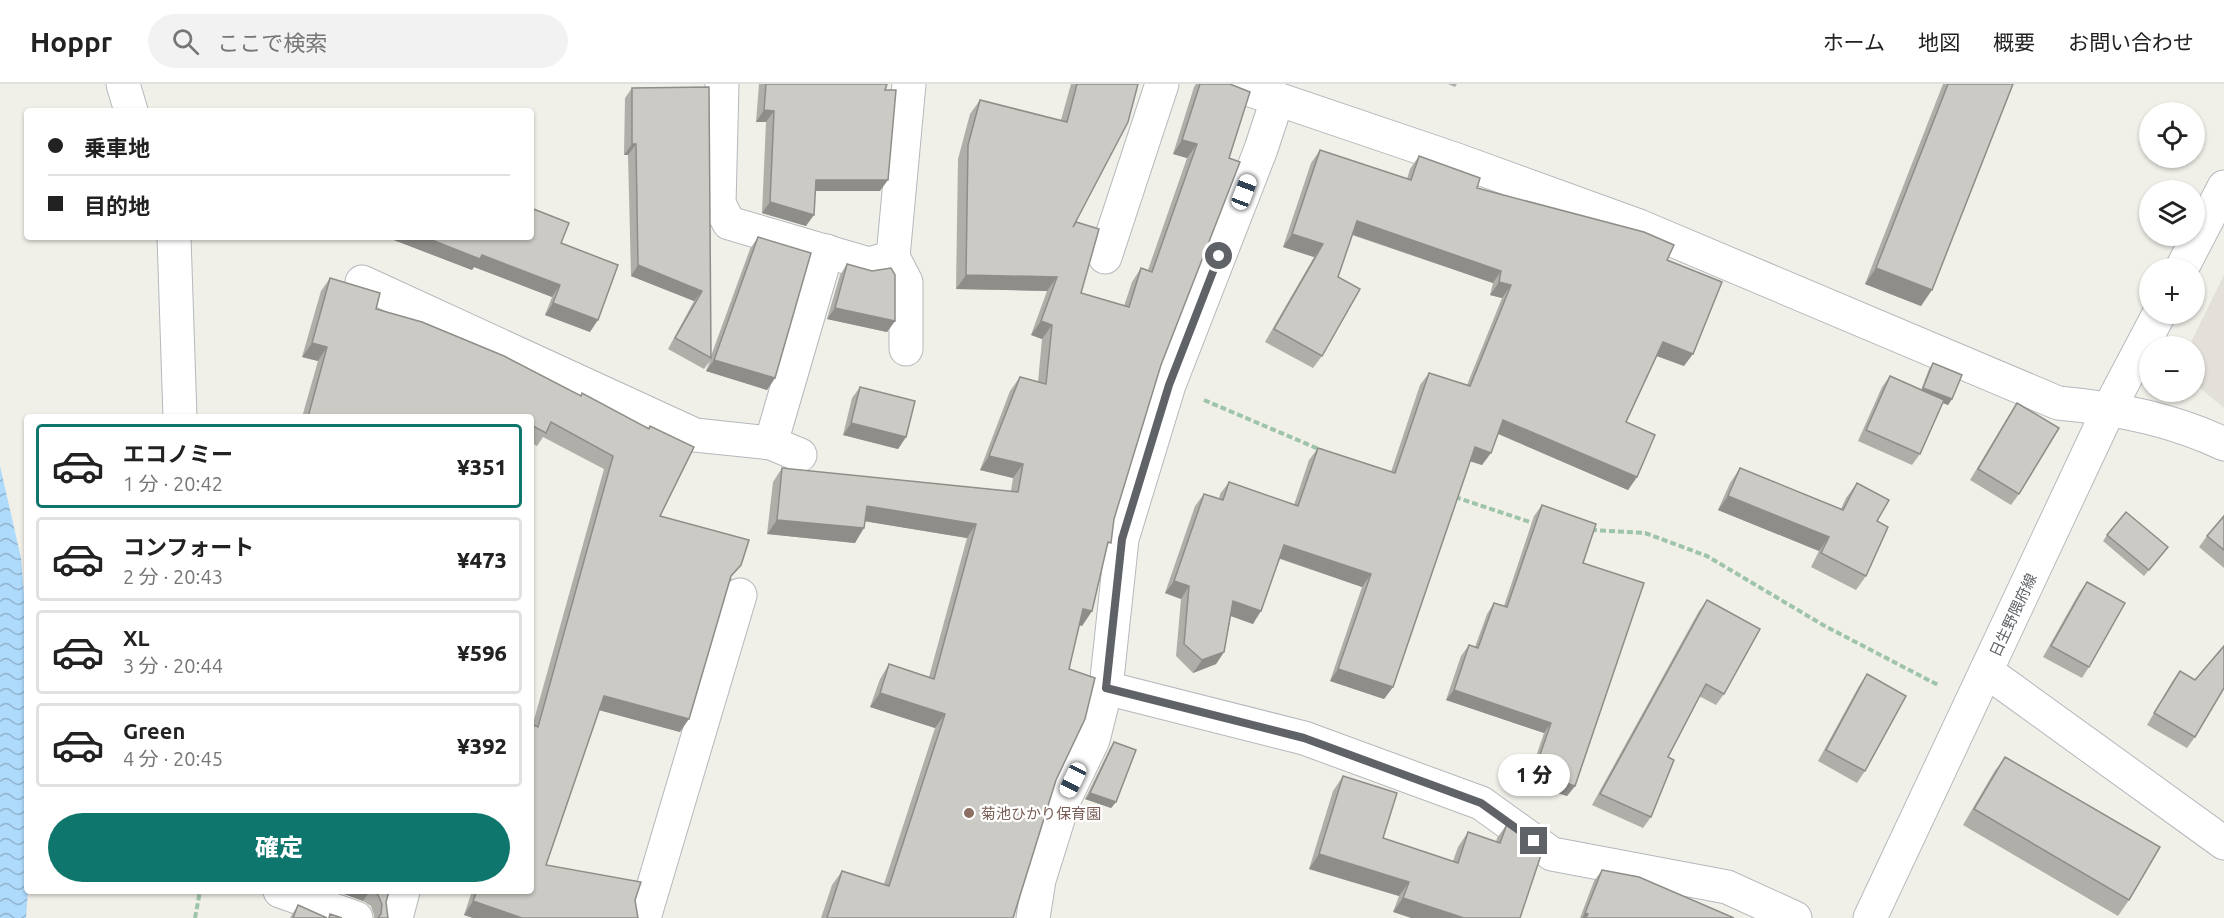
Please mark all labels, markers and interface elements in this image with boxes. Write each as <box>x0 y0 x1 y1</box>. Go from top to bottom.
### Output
search box <box>148 14 568 68</box>
icon: search <box>169 25 202 58</box>
text: Hoppr <box>30 26 112 57</box>
text: ここで検索 <box>217 30 327 55</box>
text: ホーム <box>1823 30 1885 54</box>
text: 地図 <box>1918 30 1960 54</box>
text: 概要 <box>1993 30 2035 54</box>
text: お問い合わせ <box>2068 30 2194 54</box>
map controls <box>2139 102 2205 402</box>
button: locate <box>2139 102 2205 168</box>
text: 乗車地 <box>84 135 150 160</box>
car <box>1229 172 1259 212</box>
button: layers <box>2139 180 2205 246</box>
text: 目的地 <box>84 193 150 218</box>
route start <box>1205 242 1232 269</box>
button: + <box>2139 258 2205 324</box>
button: − <box>2139 336 2205 402</box>
icon: car <box>51 439 105 493</box>
text: エコノミー <box>123 441 233 466</box>
text: ¥351 <box>457 454 507 479</box>
text: 1 分 · 20:42 <box>123 472 223 495</box>
icon: car <box>51 532 105 586</box>
text: コンフォート <box>123 534 254 559</box>
text: ¥473 <box>457 547 507 572</box>
text: 2 分 · 20:43 <box>123 565 223 588</box>
street label: 日生野隈府線 <box>1986 571 2040 659</box>
icon: car <box>51 625 105 679</box>
text: XL <box>123 625 150 650</box>
text: ¥596 <box>457 640 507 665</box>
text: 3 分 · 20:44 <box>123 654 223 677</box>
icon: car <box>51 718 105 772</box>
text: Green <box>123 718 185 743</box>
text: ¥392 <box>457 733 507 758</box>
text: 4 分 · 20:45 <box>123 747 223 770</box>
callout: 1 分 <box>1498 754 1570 796</box>
car <box>1057 760 1089 800</box>
text: 1 分 <box>1516 763 1552 786</box>
place label: 菊池ひかり保育園 <box>981 805 1101 822</box>
marker: 菊池ひかり保育園 <box>962 806 976 820</box>
button: 確定 <box>48 813 510 882</box>
route end <box>1520 827 1547 854</box>

